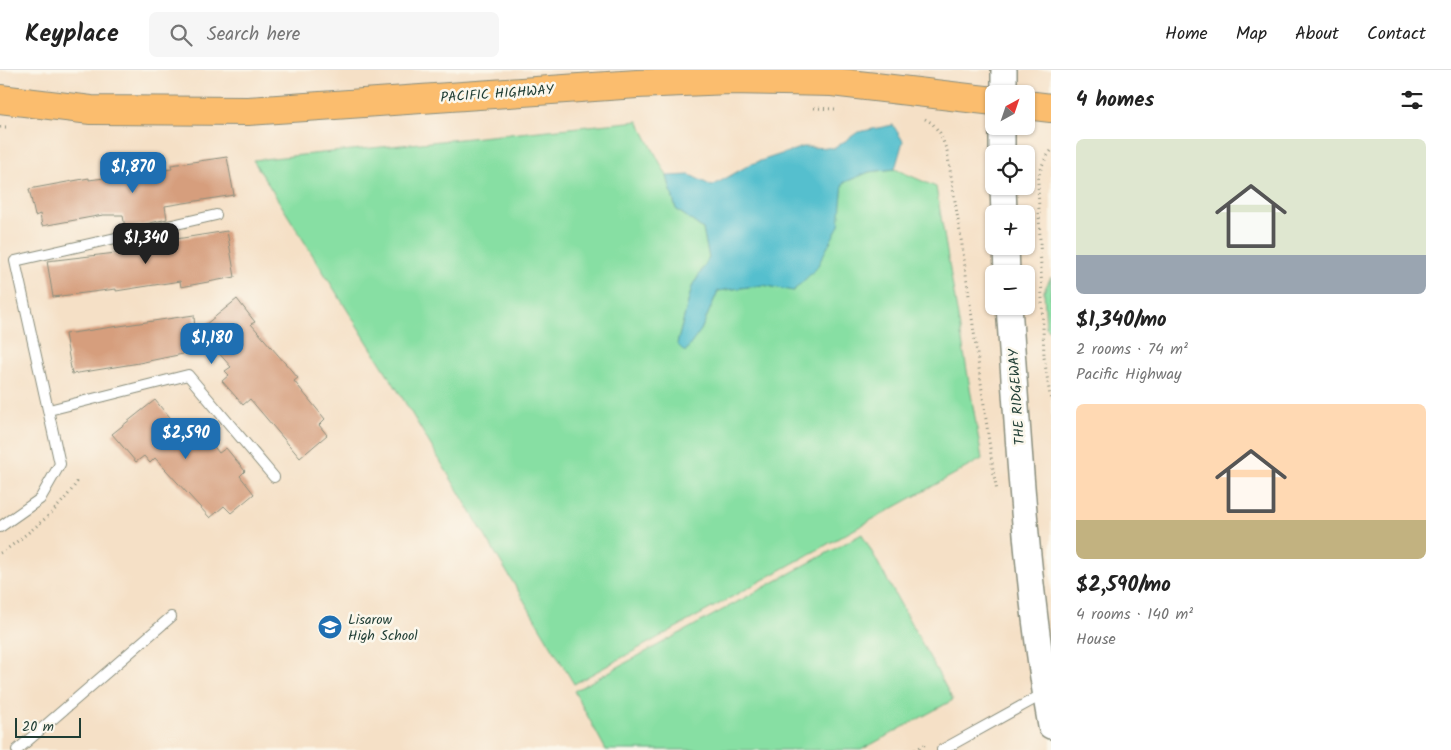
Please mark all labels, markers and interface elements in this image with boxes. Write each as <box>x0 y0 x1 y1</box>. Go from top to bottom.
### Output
search box <box>149 12 499 57</box>
text: Keyplace <box>25 15 119 54</box>
text: Search here <box>207 20 300 50</box>
text: Home <box>1165 20 1208 49</box>
text: Map <box>1236 20 1267 49</box>
text: About <box>1295 20 1339 49</box>
text: Contact <box>1367 20 1426 49</box>
icon: search <box>167 21 195 49</box>
street label: PACIFIC HIGHWAY <box>440 79 555 109</box>
text: 4 homes <box>1076 84 1154 117</box>
north arrow <box>985 85 1035 135</box>
map controls <box>985 85 1035 315</box>
icon: filters <box>1398 86 1426 114</box>
button: locate <box>985 145 1035 195</box>
pin: $1,870 <box>92 152 174 194</box>
text: $1,870 <box>111 155 155 180</box>
icon: home <box>1206 171 1296 261</box>
button: + <box>985 205 1035 255</box>
pin: $1,340 <box>105 222 187 265</box>
text: $1,340 <box>124 226 168 251</box>
button: − <box>985 265 1035 315</box>
text: $1,340/mo <box>1076 304 1167 337</box>
pin: $1,180 <box>171 322 253 365</box>
text: $1,180 <box>192 326 232 351</box>
text: 2 rooms · 74 m² <box>1076 337 1188 362</box>
street label: THE RIDGEWAY <box>1003 347 1031 446</box>
text: Pacific Highway <box>1076 362 1182 387</box>
pin: $2,590 <box>145 418 227 460</box>
text: $2,590 <box>162 421 210 446</box>
icon: home <box>1206 436 1296 526</box>
text: $2,590/mo <box>1076 569 1171 602</box>
text: 4 rooms · 140 m² <box>1076 602 1193 627</box>
place label: Lisarow High School <box>348 609 418 647</box>
school or university icon: Lisarow High School <box>317 614 343 640</box>
text: House <box>1076 627 1116 652</box>
scale bar <box>15 715 81 738</box>
text: 20 m <box>22 716 54 738</box>

